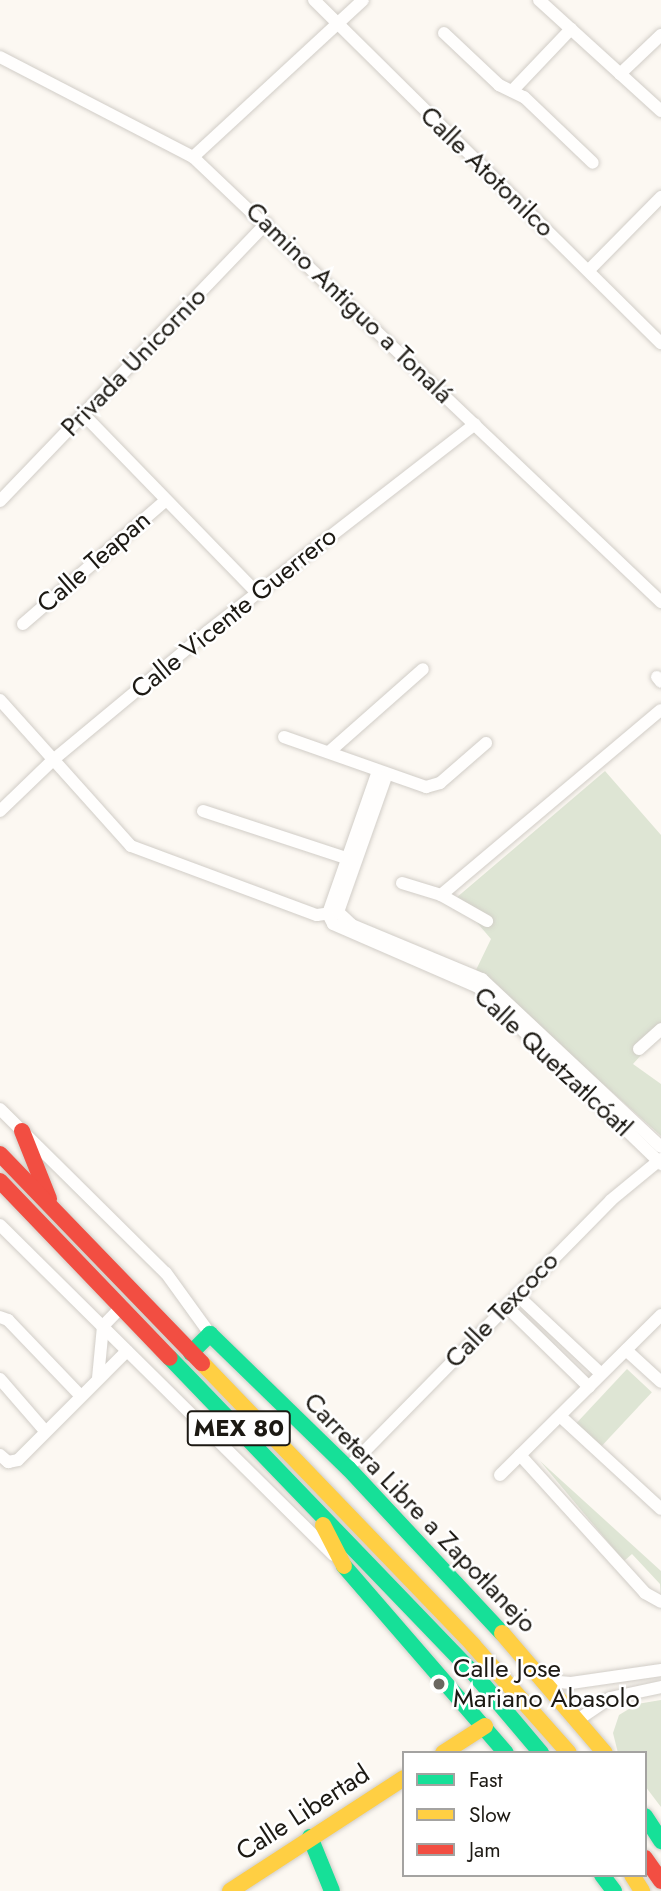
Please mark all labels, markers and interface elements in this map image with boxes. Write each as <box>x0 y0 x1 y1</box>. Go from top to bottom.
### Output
street label: Calle Atotonilco <box>413 100 561 244</box>
street label: Camino Antiguo a Tonalá <box>239 196 459 410</box>
street label: Privada Unicornio <box>55 281 213 443</box>
street label: Calle Teapan <box>31 504 157 620</box>
street label: Calle Vicente Guerrero <box>125 521 343 705</box>
street label: Calle Quetzatlcóatl <box>467 981 639 1143</box>
street label: Calle Texcoco <box>439 1245 565 1375</box>
street label: Carretera Libre a Zapotlanejo <box>297 1387 543 1639</box>
road number: MEX 80 <box>187 1408 292 1448</box>
place label: Calle Jose Mariano Abasolo <box>453 1653 640 1714</box>
marker: Calle Jose Mariano Abasolo <box>431 1676 447 1692</box>
legend <box>402 1751 647 1877</box>
street label: Calle Libertad <box>231 1758 375 1868</box>
text: Fast <box>469 1765 502 1795</box>
text: Slow <box>469 1800 511 1830</box>
text: Jam <box>469 1835 501 1865</box>

